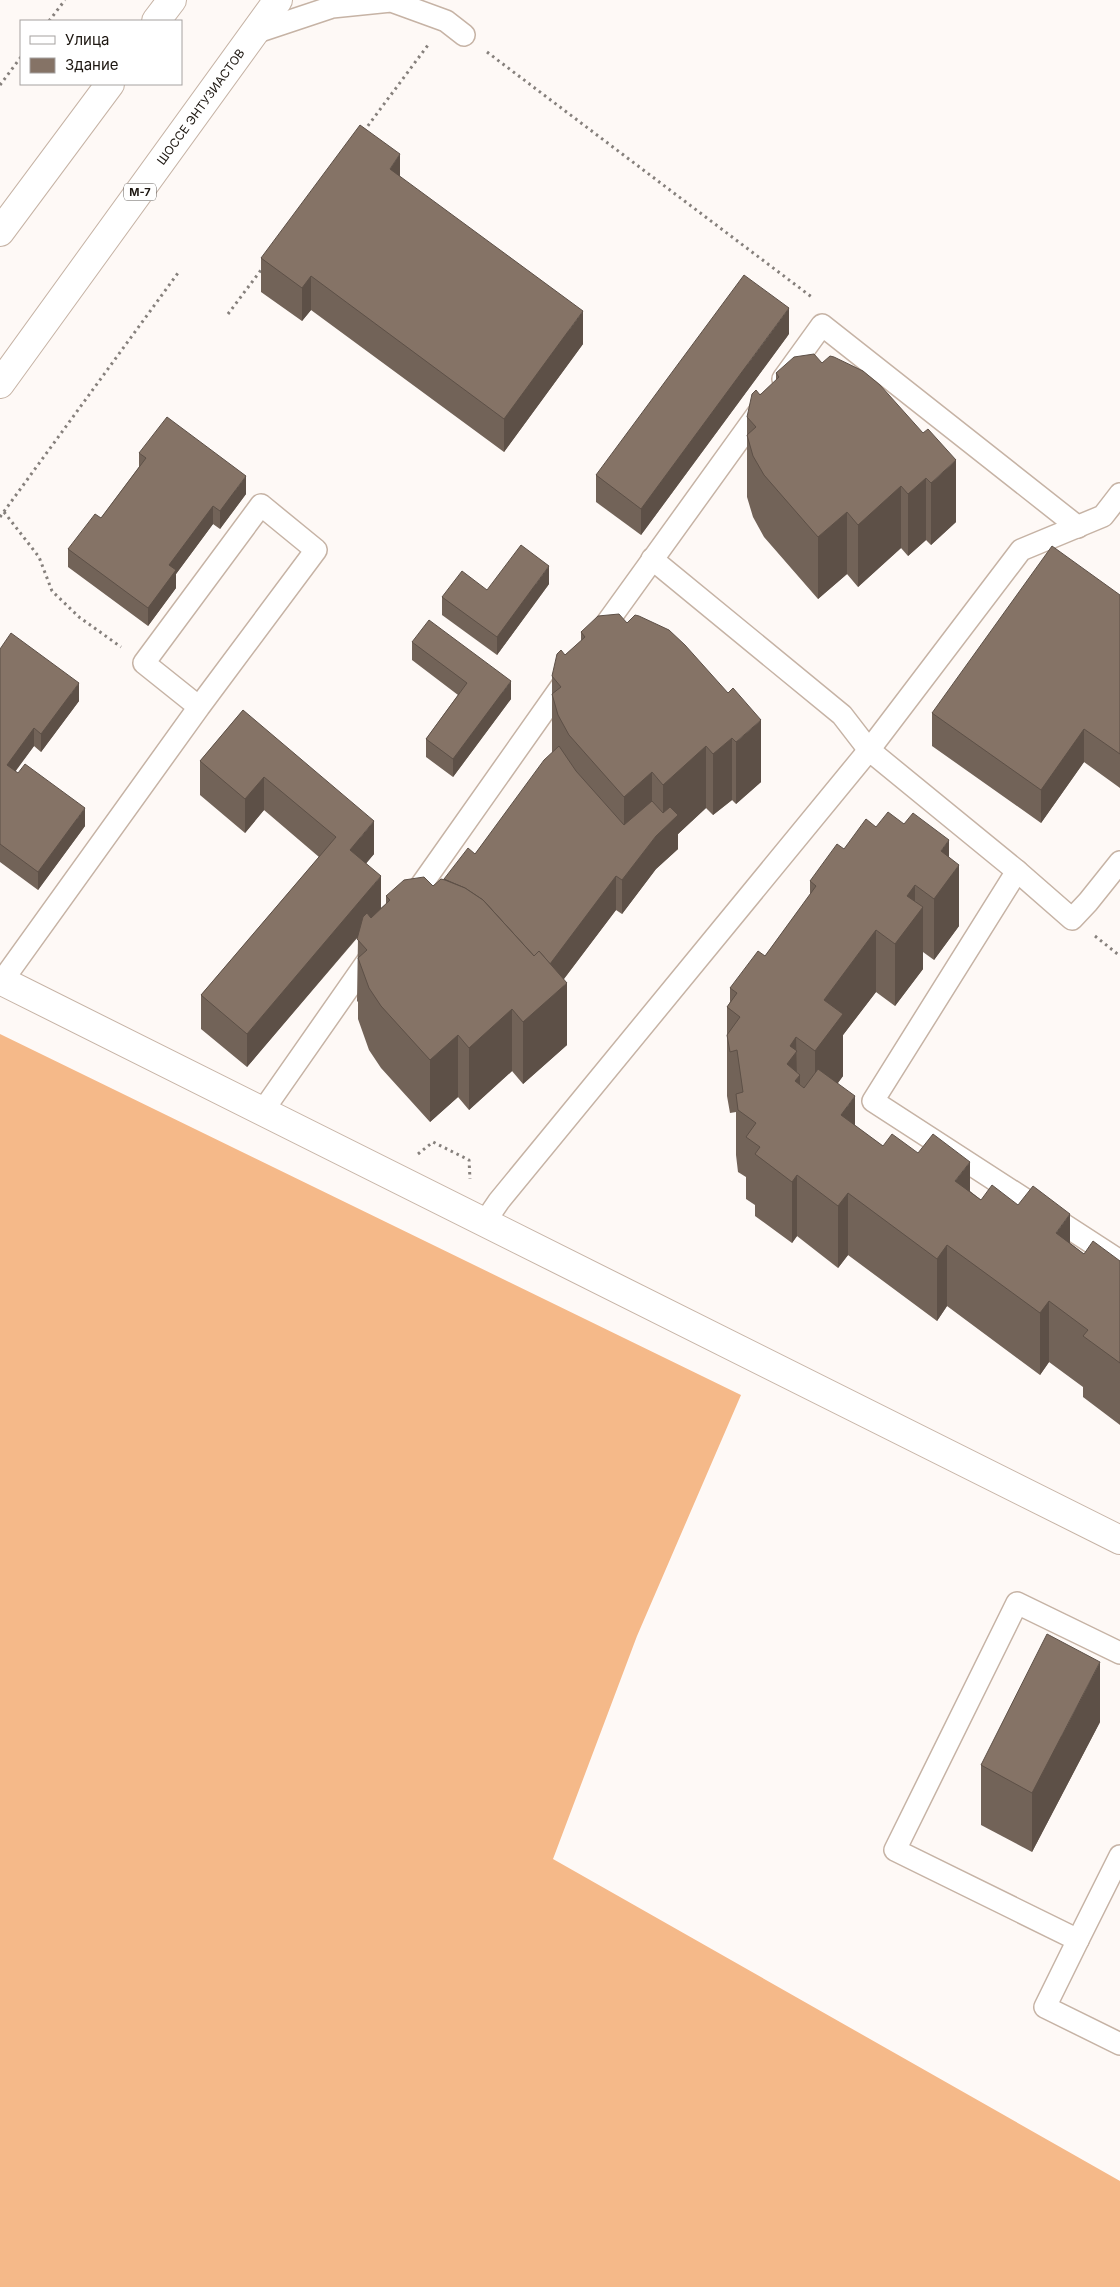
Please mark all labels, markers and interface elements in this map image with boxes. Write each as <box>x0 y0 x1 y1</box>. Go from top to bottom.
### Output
legend <box>20 20 182 85</box>
text: Улица <box>65 30 109 49</box>
street label: ШОССЕ ЭНТУЗИАСТОВ <box>154 46 248 167</box>
text: Здание <box>65 55 119 74</box>
road number: М-7 <box>124 183 156 200</box>

